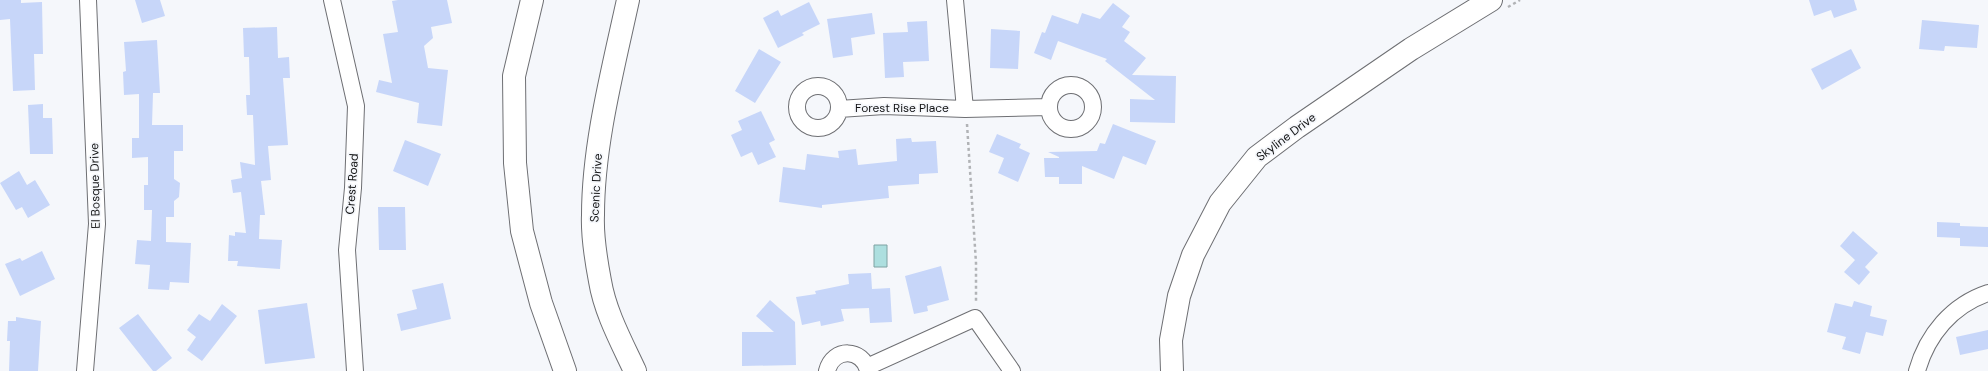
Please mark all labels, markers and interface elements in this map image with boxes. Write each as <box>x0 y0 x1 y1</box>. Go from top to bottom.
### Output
street label: Forest Rise Place <box>855 100 949 116</box>
street label: Skyline Drive <box>1253 109 1319 165</box>
street label: El Bosque Drive <box>86 143 104 229</box>
street label: Crest Road <box>342 153 362 215</box>
street label: Scenic Drive <box>586 153 606 223</box>

